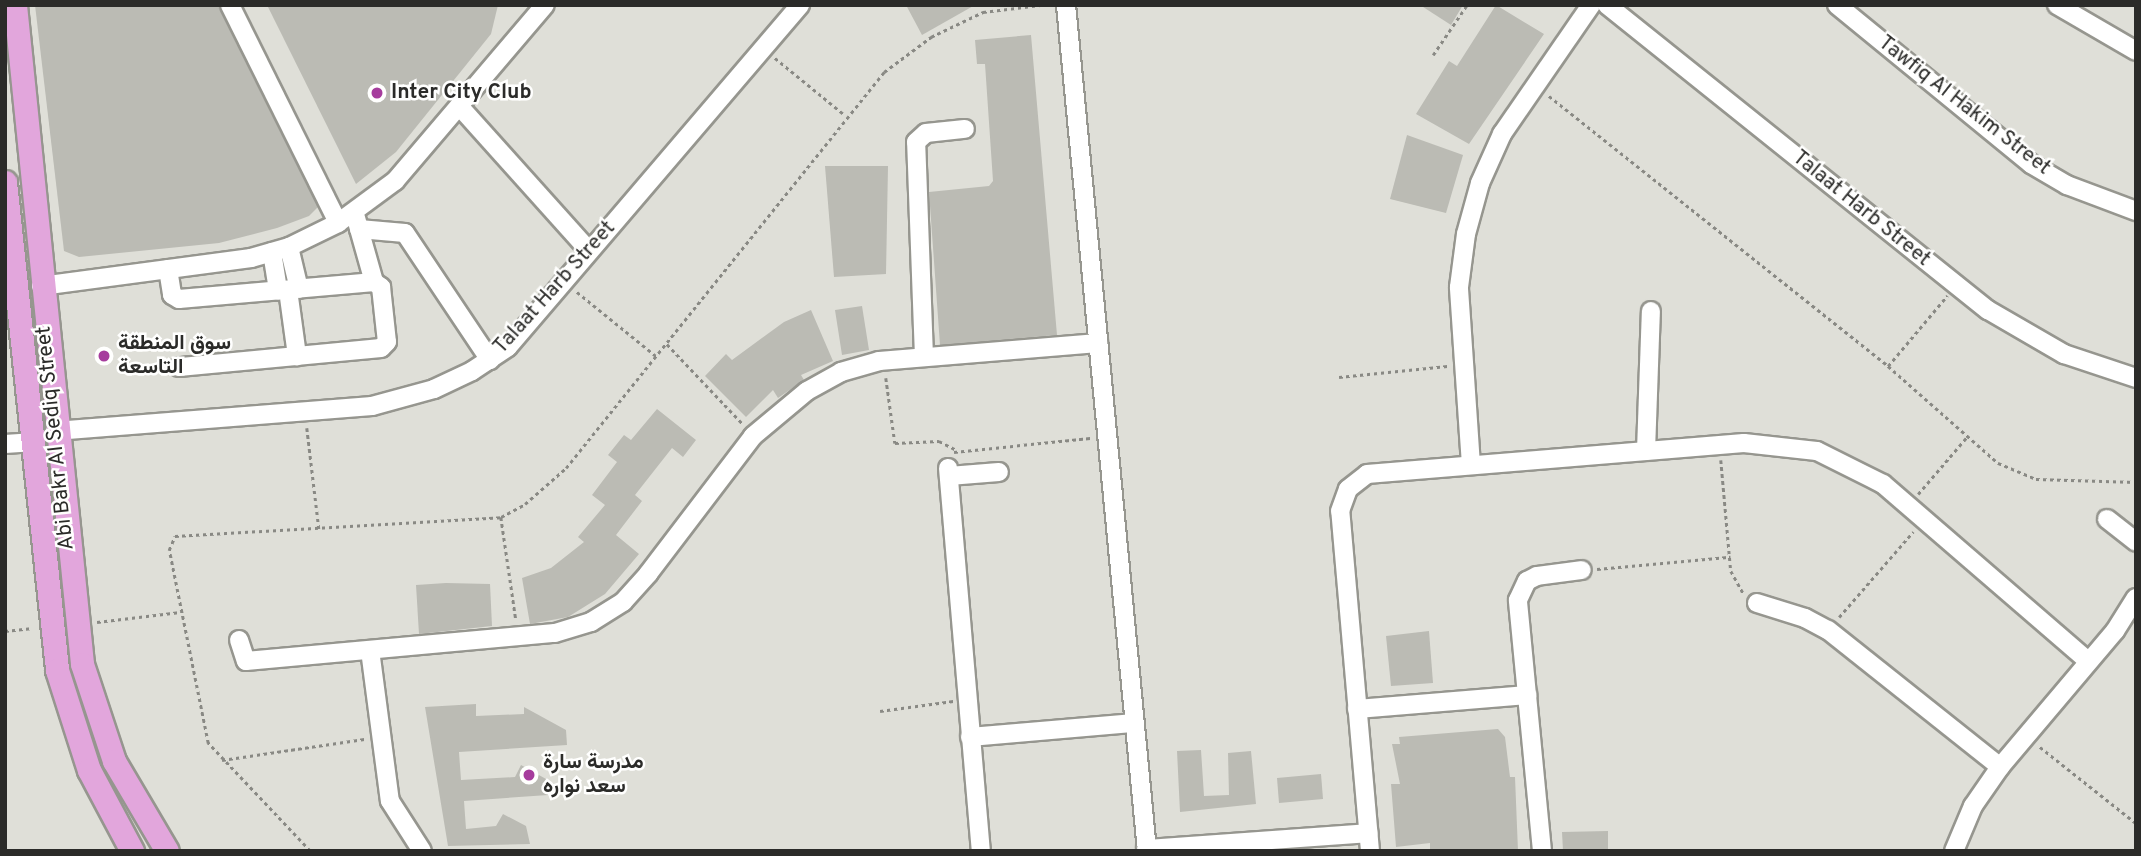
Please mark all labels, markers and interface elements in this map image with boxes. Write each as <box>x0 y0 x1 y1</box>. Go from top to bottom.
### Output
street label: Tawfiq Al Hakim Street <box>1872 31 2056 181</box>
place label: Inter City Club <box>391 80 532 106</box>
marker: Inter City Club <box>369 85 385 101</box>
street label: Talaat Harb Street <box>1787 146 1935 272</box>
street label: Talaat Harb Street <box>489 216 621 360</box>
street label: Abi Bakr Al Sediq Street <box>32 324 80 552</box>
place label: سوق المنطقة التاسعة <box>118 331 231 381</box>
marker: سوق المنطقة التاسعة <box>96 348 112 364</box>
place label: مدرسة سارة سعد نواره <box>543 750 644 800</box>
marker: مدرسة سارة سعد نواره <box>521 767 537 783</box>

